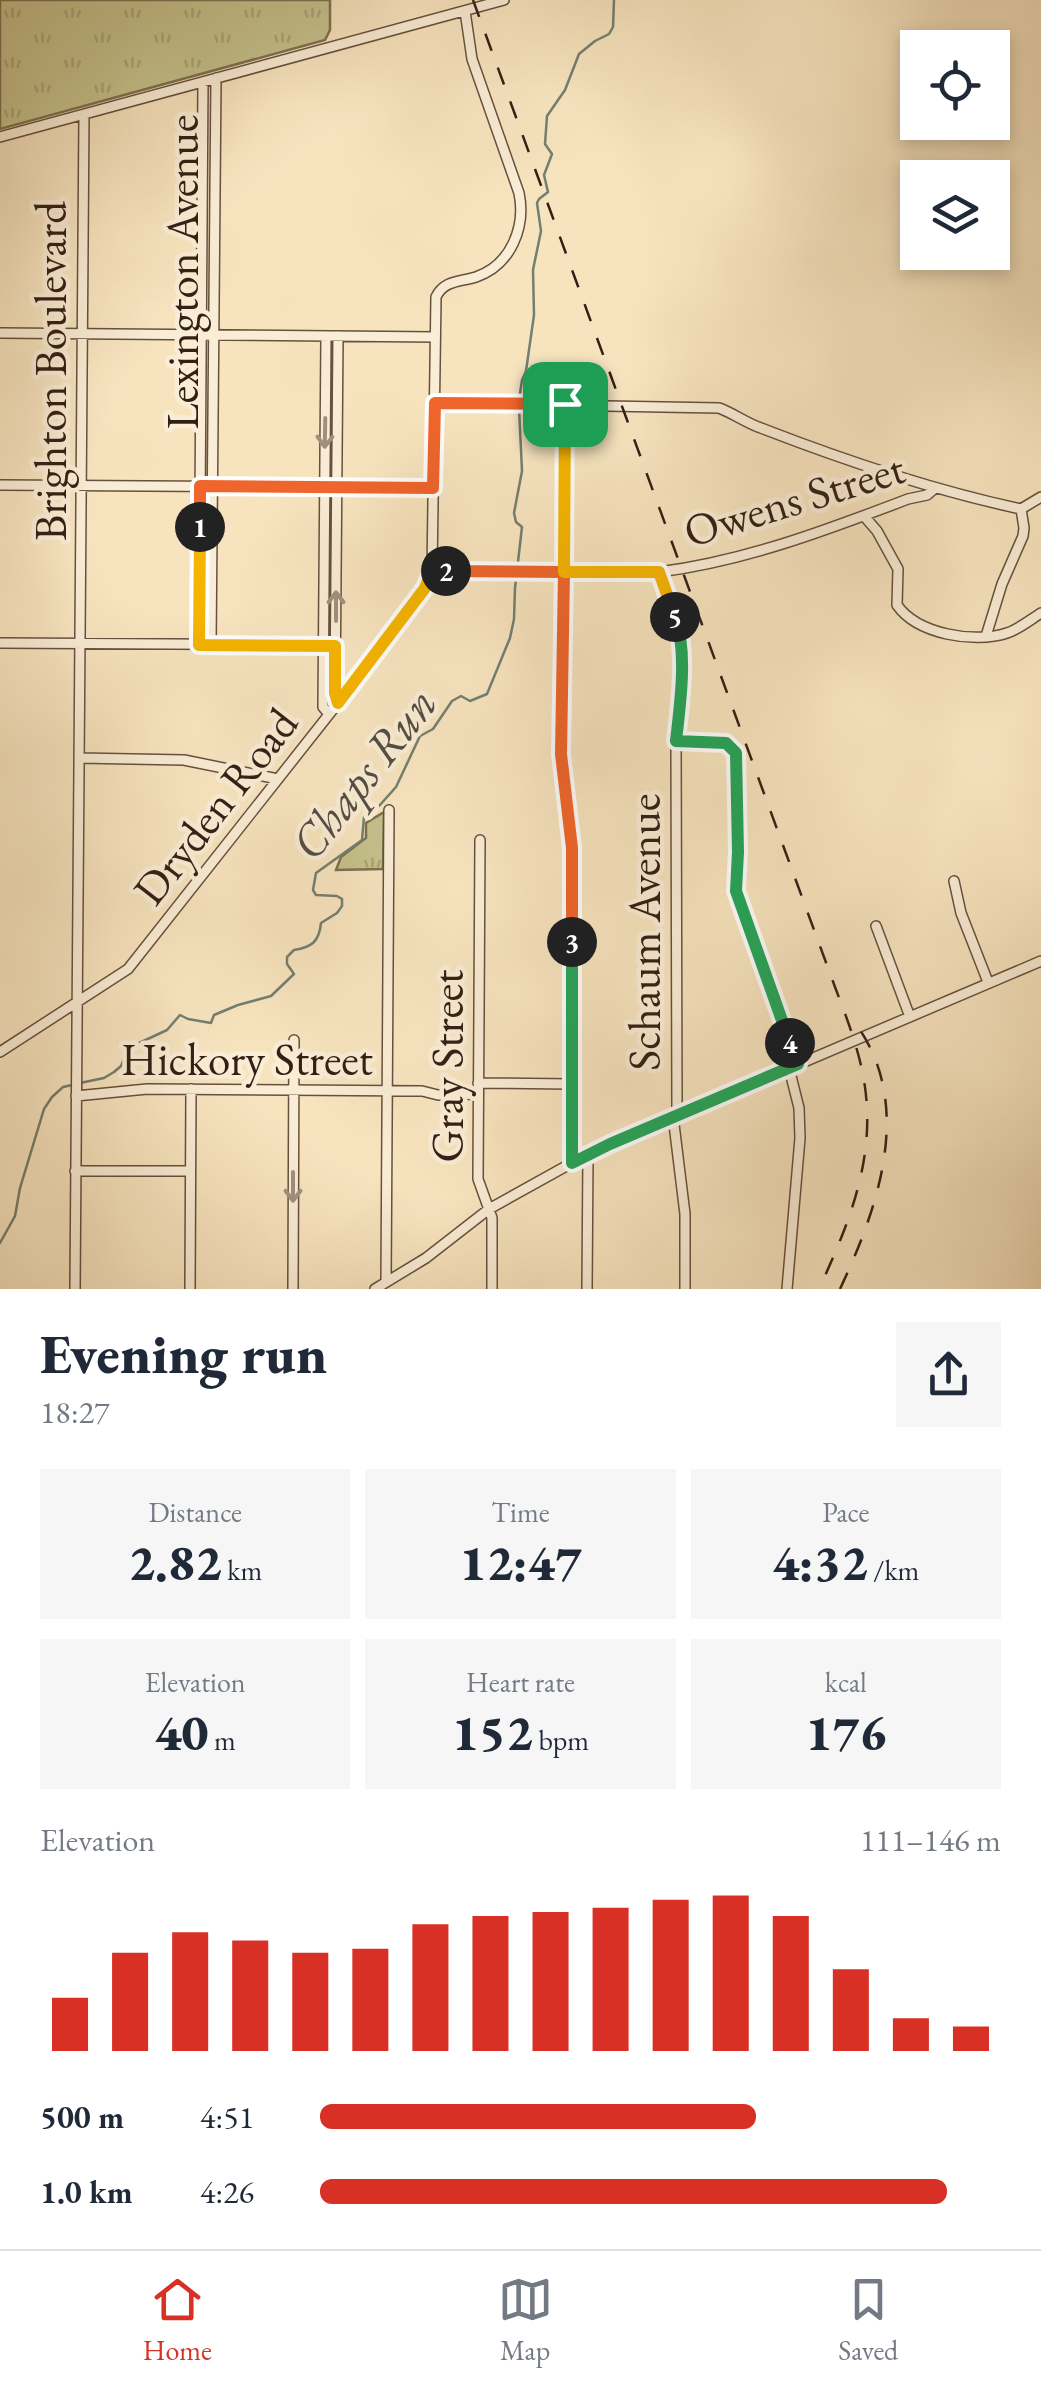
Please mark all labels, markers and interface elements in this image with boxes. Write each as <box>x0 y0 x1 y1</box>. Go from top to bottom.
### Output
map controls <box>900 30 1010 270</box>
button: locate <box>900 30 1010 140</box>
street label: Lexington Avenue <box>153 114 211 430</box>
button: layers <box>900 160 1010 270</box>
street label: Brighton Boulevard <box>21 201 79 541</box>
pin <box>523 362 608 447</box>
icon: arrive <box>538 377 593 432</box>
one-way arrow <box>315 417 334 449</box>
street label: Owens Street <box>677 438 911 560</box>
pin: 1 <box>175 502 225 552</box>
text: 1 <box>193 509 207 545</box>
pin: 2 <box>421 546 471 596</box>
text: 2 <box>439 553 453 589</box>
one-way arrow <box>326 590 346 622</box>
pin: 5 <box>650 592 700 642</box>
text: 5 <box>668 599 682 635</box>
water label: Chaps Run <box>276 674 450 872</box>
street label: Dryden Road <box>120 695 310 916</box>
street label: Schaum Avenue <box>615 793 673 1071</box>
pin: 3 <box>547 917 597 967</box>
text: 3 <box>565 924 579 960</box>
street label: Gray Street <box>418 970 476 1162</box>
pin: 4 <box>765 1018 815 1068</box>
text: 4 <box>783 1025 797 1061</box>
street label: Hickory Street <box>121 1030 373 1088</box>
one-way arrow <box>284 1170 302 1203</box>
text: Evening run <box>40 1318 327 1389</box>
button: share <box>896 1322 1001 1427</box>
text: 18:27 <box>40 1391 109 1433</box>
text: Distance <box>148 1494 242 1530</box>
text: Time <box>491 1494 550 1530</box>
text: Pace <box>822 1494 869 1530</box>
text: 2.82 <box>128 1530 222 1595</box>
text: 12:47 <box>459 1530 582 1595</box>
text: 4:32 <box>772 1530 868 1595</box>
text: km <box>222 1552 262 1588</box>
text: /km <box>868 1552 919 1588</box>
text: Elevation <box>145 1664 246 1700</box>
text: Heart rate <box>466 1664 575 1700</box>
text: kcal <box>825 1664 867 1700</box>
text: 40 <box>154 1700 208 1765</box>
text: 152 <box>452 1700 533 1765</box>
text: 176 <box>805 1700 886 1765</box>
text: m <box>208 1722 236 1758</box>
text: bpm <box>533 1722 589 1758</box>
text: Elevation <box>40 1819 155 1861</box>
text: 111–146 m <box>860 1819 1001 1861</box>
text: 500 m <box>40 2096 124 2138</box>
text: 4:51 <box>200 2096 254 2138</box>
text: 1.0 km <box>40 2171 133 2213</box>
text: 4:26 <box>200 2171 254 2213</box>
tab: Home <box>143 2272 212 2368</box>
tab: Map <box>498 2272 553 2368</box>
tab: Saved <box>838 2272 898 2368</box>

